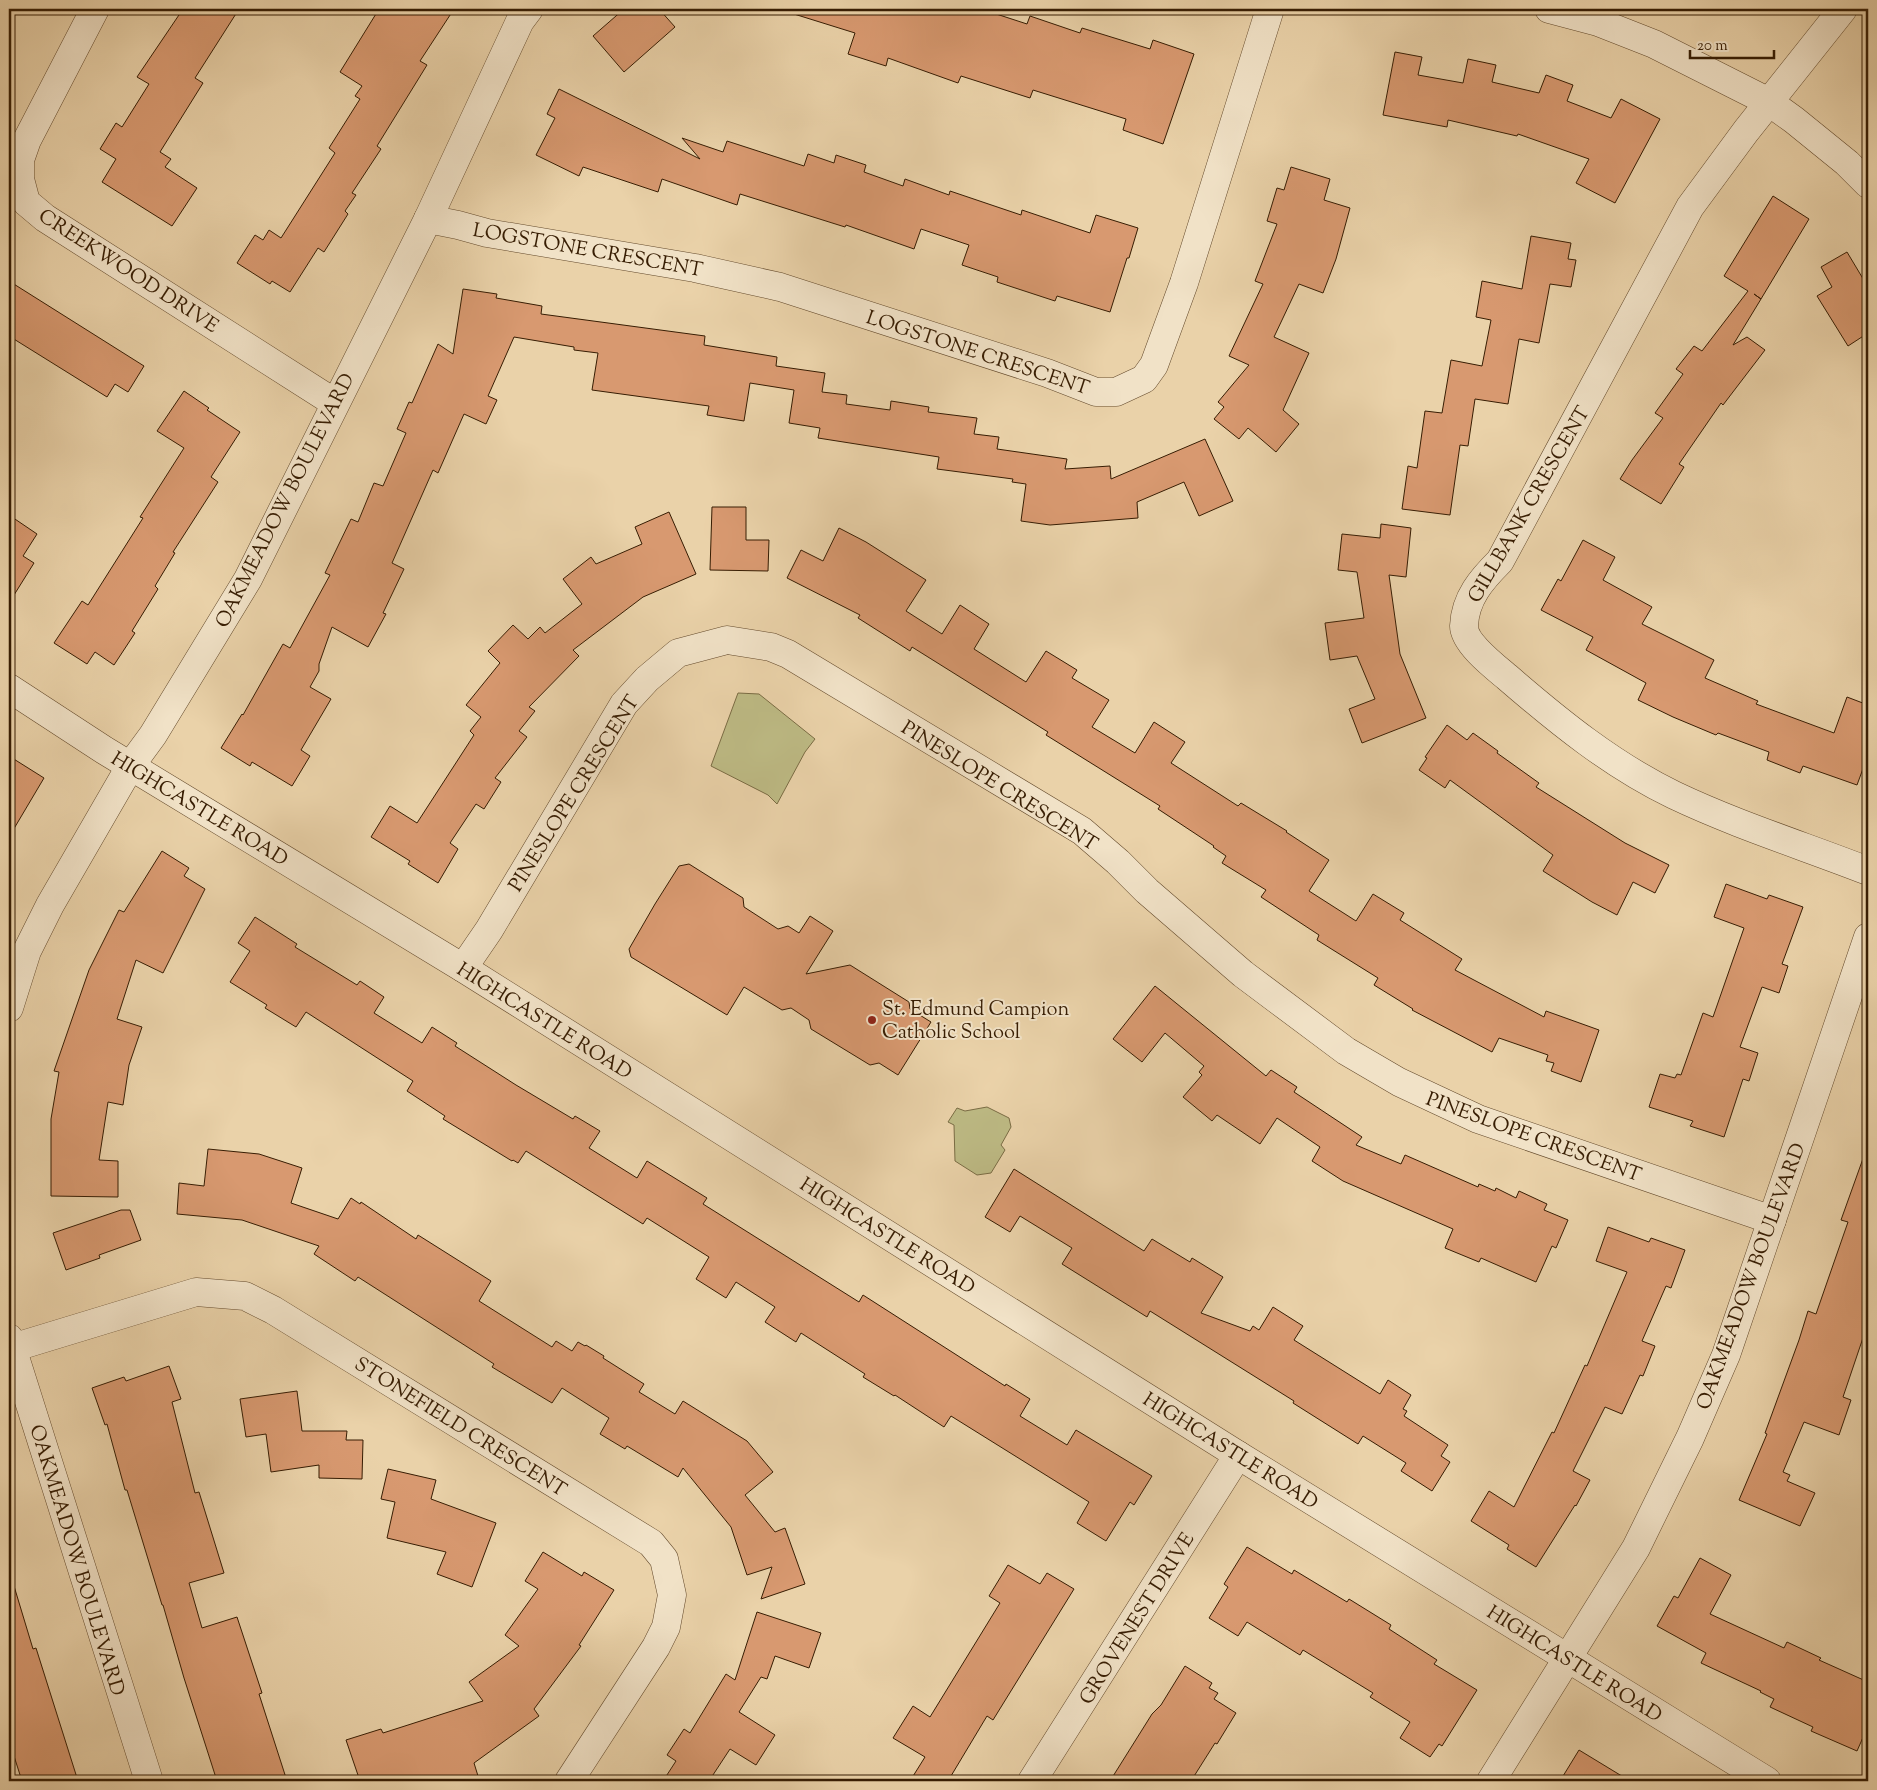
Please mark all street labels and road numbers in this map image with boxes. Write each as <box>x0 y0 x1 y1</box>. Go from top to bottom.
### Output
street label: CREEKWOOD DRIVE <box>32 203 223 341</box>
street label: LOGSTONE CRESCENT <box>470 217 705 286</box>
street label: LOGSTONE CRESCENT <box>862 305 1093 404</box>
street label: OAKMEADOW BOULEVARD <box>209 369 363 633</box>
street label: GILLBANK CRESCENT <box>1462 402 1598 609</box>
street label: PINESLOPE CRESCENT <box>503 690 648 898</box>
street label: PINESLOPE CRESCENT <box>895 715 1103 860</box>
street label: HIGHCASTLE ROAD <box>105 746 293 875</box>
street label: HIGHCASTLE ROAD <box>450 956 637 1088</box>
street label: PINESLOPE CRESCENT <box>1421 1086 1645 1191</box>
street label: OAKMEADOW BOULEVARD <box>1690 1139 1814 1414</box>
street label: HIGHCASTLE ROAD <box>793 1171 980 1303</box>
street label: STONEFIELD CRESCENT <box>348 1351 571 1505</box>
street label: HIGHCASTLE ROAD <box>1136 1386 1323 1518</box>
street label: OAKMEADOW BOULEVARD <box>20 1422 131 1700</box>
street label: GROVENEST DRIVE <box>1073 1528 1203 1711</box>
street label: HIGHCASTLE ROAD <box>1480 1599 1667 1731</box>

